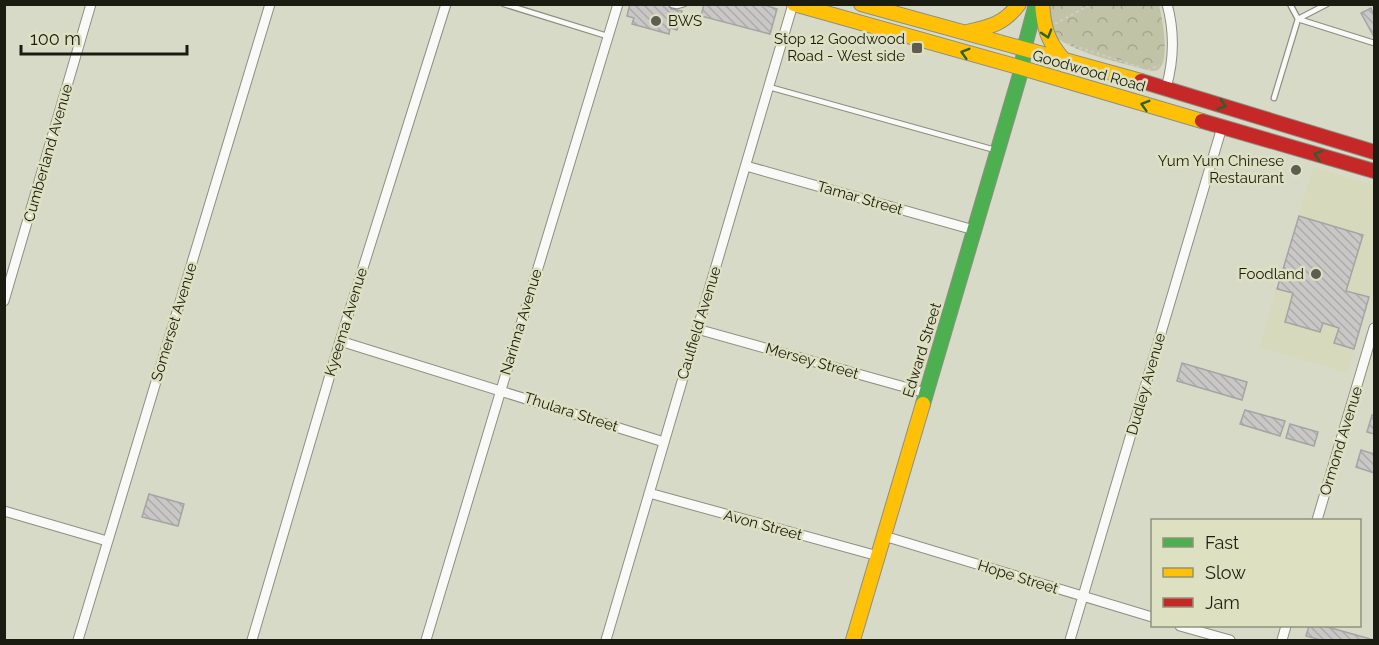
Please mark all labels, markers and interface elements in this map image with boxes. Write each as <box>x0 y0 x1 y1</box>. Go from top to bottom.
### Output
place label: BWS <box>668 12 702 30</box>
marker: BWS <box>649 14 663 28</box>
scale bar <box>21 18 188 56</box>
text: 100 m <box>30 28 81 49</box>
one-way arrow <box>1040 28 1053 39</box>
place label: Stop 12 Goodwood Road - West side <box>774 30 905 65</box>
marker: Stop 12 Goodwood Road - West side <box>910 41 924 55</box>
street label: Goodwood Road <box>1030 46 1148 96</box>
one-way arrow <box>960 47 970 60</box>
street label: Cumberland Avenue <box>20 82 76 224</box>
one-way arrow <box>1216 98 1227 110</box>
one-way arrow <box>1141 100 1151 112</box>
one-way arrow <box>1313 150 1324 162</box>
place label: Yum Yum Chinese Restaurant <box>1158 152 1284 187</box>
marker: Yum Yum Chinese Restaurant <box>1289 163 1303 177</box>
street label: Tamar Street <box>815 177 905 219</box>
street label: Somerset Avenue <box>147 260 201 383</box>
street label: Caulfield Avenue <box>673 264 725 382</box>
street label: Kyeema Avenue <box>321 265 371 378</box>
place label: Foodland <box>1238 265 1304 283</box>
street label: Narinna Avenue <box>496 267 546 377</box>
marker: Foodland <box>1309 267 1323 281</box>
street label: Edward Street <box>899 300 945 400</box>
street label: Dudley Avenue <box>1123 331 1169 437</box>
street label: Mersey Street <box>763 339 861 383</box>
street label: Ormond Avenue <box>1316 384 1366 498</box>
street label: Thulara Street <box>522 388 620 436</box>
street label: Avon Street <box>722 506 804 544</box>
legend <box>1151 519 1361 627</box>
text: Fast <box>1205 532 1239 553</box>
street label: Hope Street <box>976 556 1060 598</box>
text: Slow <box>1205 562 1246 583</box>
text: Jam <box>1205 592 1240 613</box>

